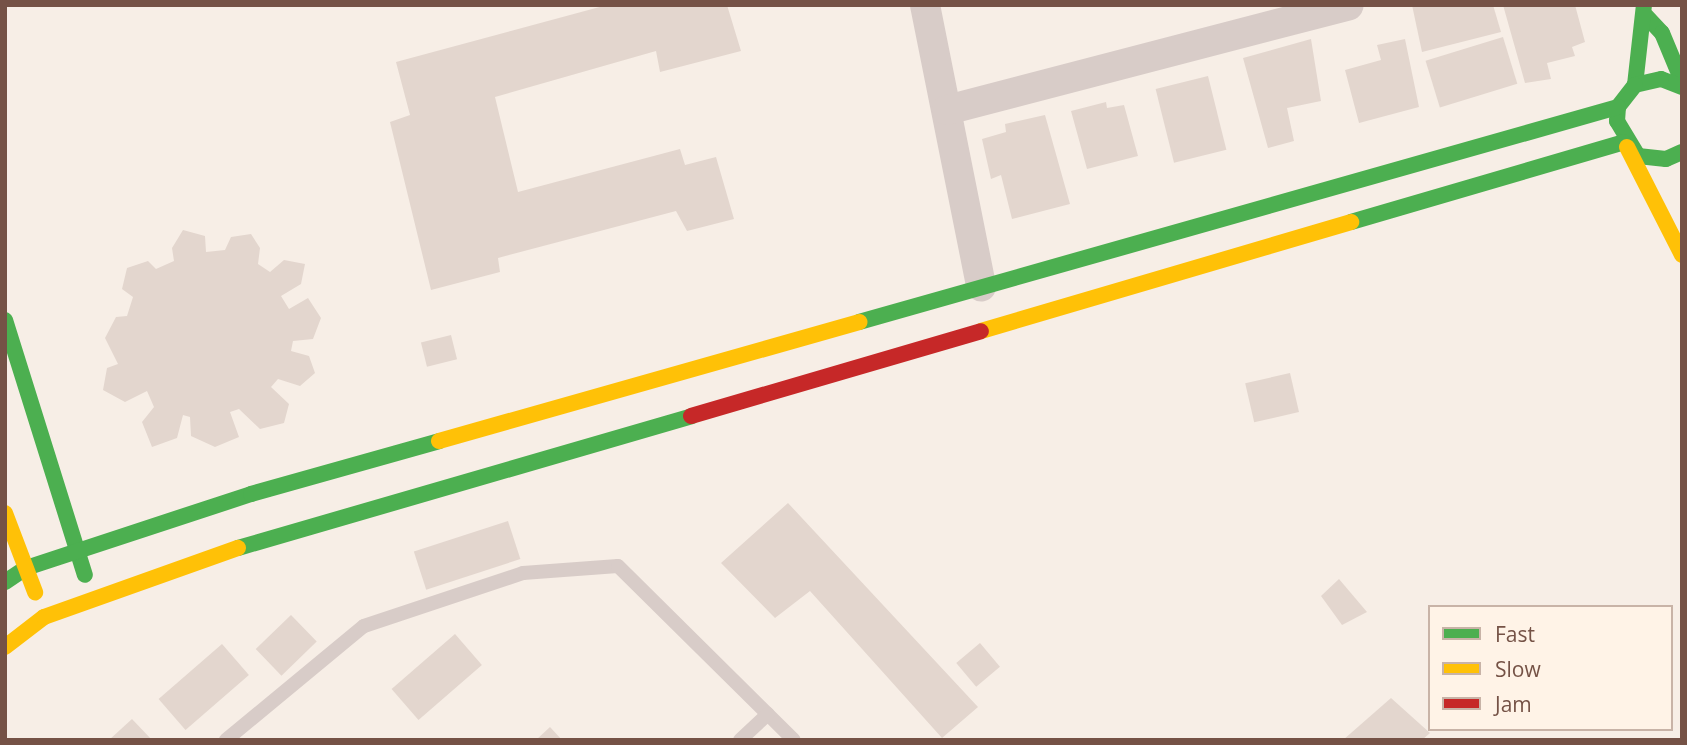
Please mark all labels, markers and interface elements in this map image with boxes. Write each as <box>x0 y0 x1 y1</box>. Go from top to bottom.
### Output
legend <box>1428 605 1673 731</box>
text: Fast <box>1495 620 1535 648</box>
text: Slow <box>1495 655 1541 683</box>
text: Jam <box>1495 690 1532 718</box>

